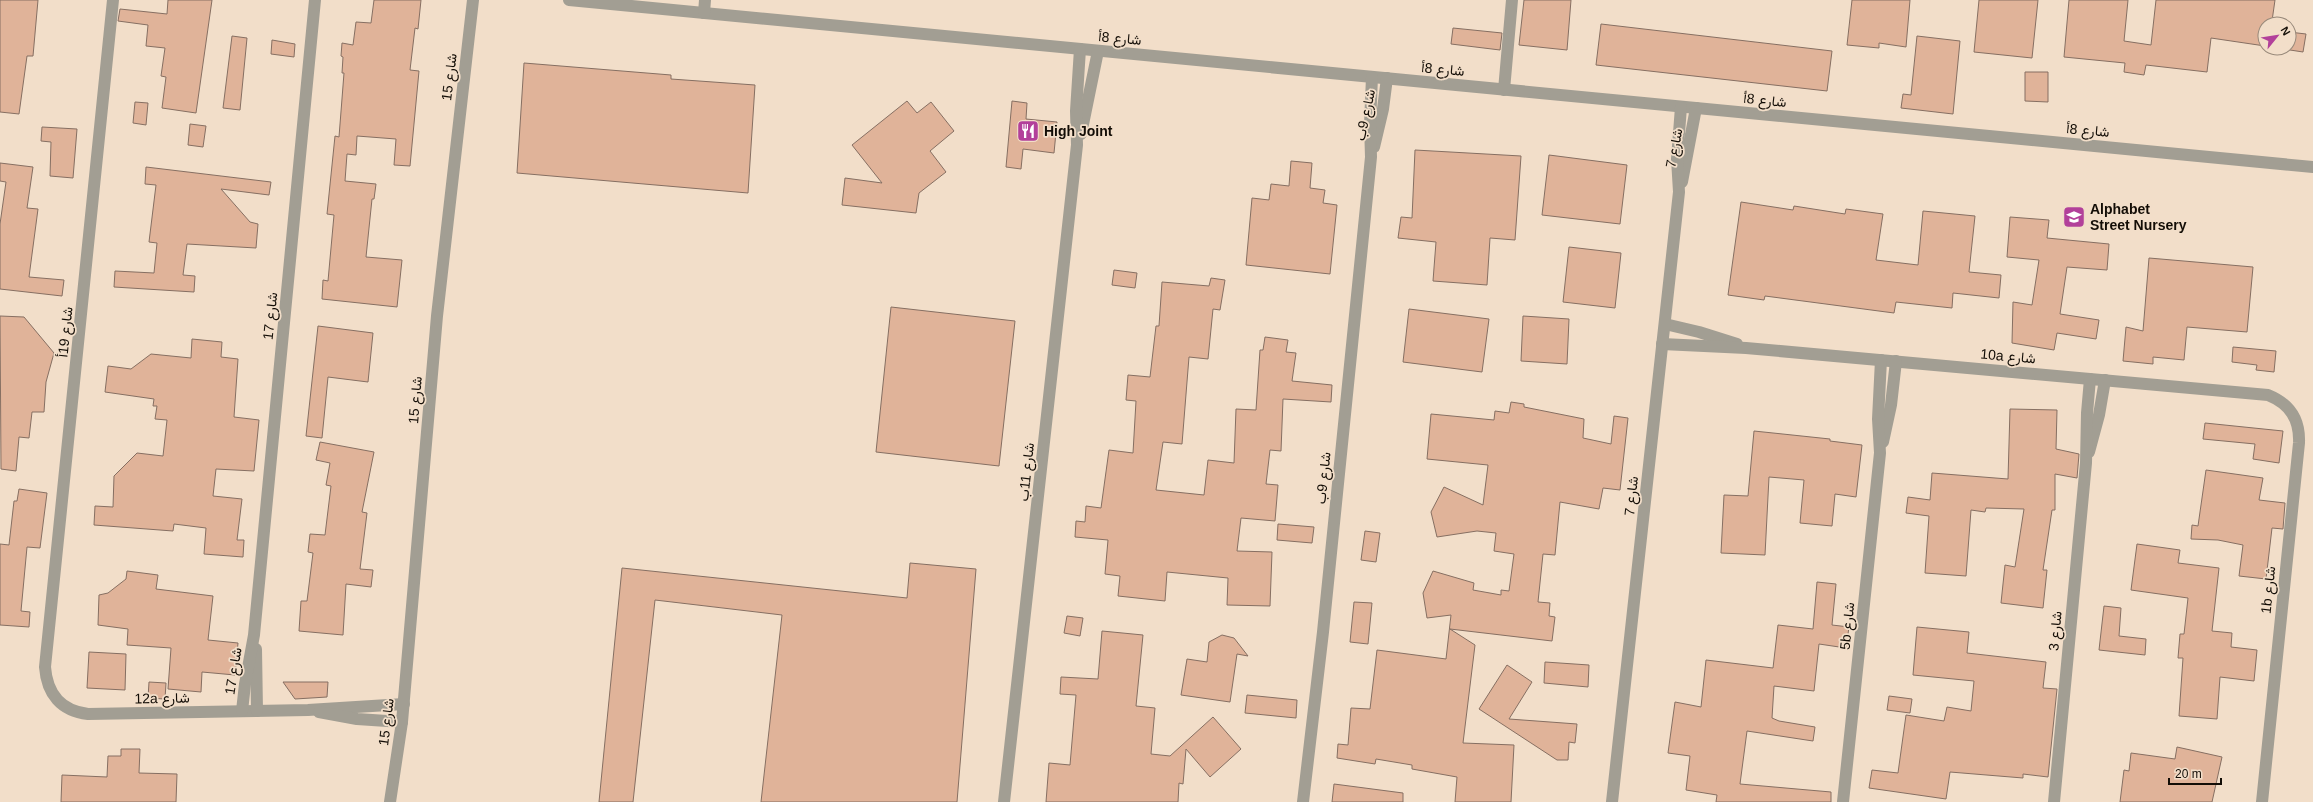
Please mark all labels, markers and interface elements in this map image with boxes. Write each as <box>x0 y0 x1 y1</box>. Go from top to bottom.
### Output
north arrow <box>2257 16 2297 56</box>
text: N <box>2278 25 2293 37</box>
street label: شارع 8أ <box>1098 28 1142 51</box>
street label: شارع 15 <box>438 52 463 102</box>
street label: شارع 8أ <box>1421 59 1465 82</box>
street label: شارع 9ب <box>1352 88 1381 143</box>
street label: شارع 8أ <box>1742 90 1787 113</box>
restaurant icon: High Joint <box>1015 118 1041 144</box>
street label: شارع 8أ <box>2066 120 2110 143</box>
place label: High Joint <box>1044 123 1113 139</box>
street label: شارع 7 <box>1662 127 1689 170</box>
place label: Alphabet Street Nursery <box>2090 201 2187 233</box>
school or university icon: Alphabet Street Nursery <box>2061 204 2087 230</box>
street label: شارع 17 <box>260 291 283 341</box>
street label: شارع 19أ <box>54 306 79 358</box>
street label: 10a شارع <box>1979 346 2036 369</box>
street label: شارع 15 <box>405 376 428 425</box>
street label: شارع 11ب <box>1015 442 1040 502</box>
street label: شارع 9ب <box>1312 451 1337 505</box>
street label: شارع 7 <box>1621 475 1644 517</box>
street label: 1b شارع <box>2258 565 2281 615</box>
street label: 5b شارع <box>1837 601 1860 651</box>
street label: شارع 3 <box>2045 610 2068 652</box>
street label: شارع 17 <box>221 646 248 696</box>
street label: 12a شارع <box>134 690 190 709</box>
street label: شارع 15 <box>375 697 400 747</box>
scale bar <box>2169 760 2221 786</box>
text: 20 m <box>2175 767 2202 781</box>

